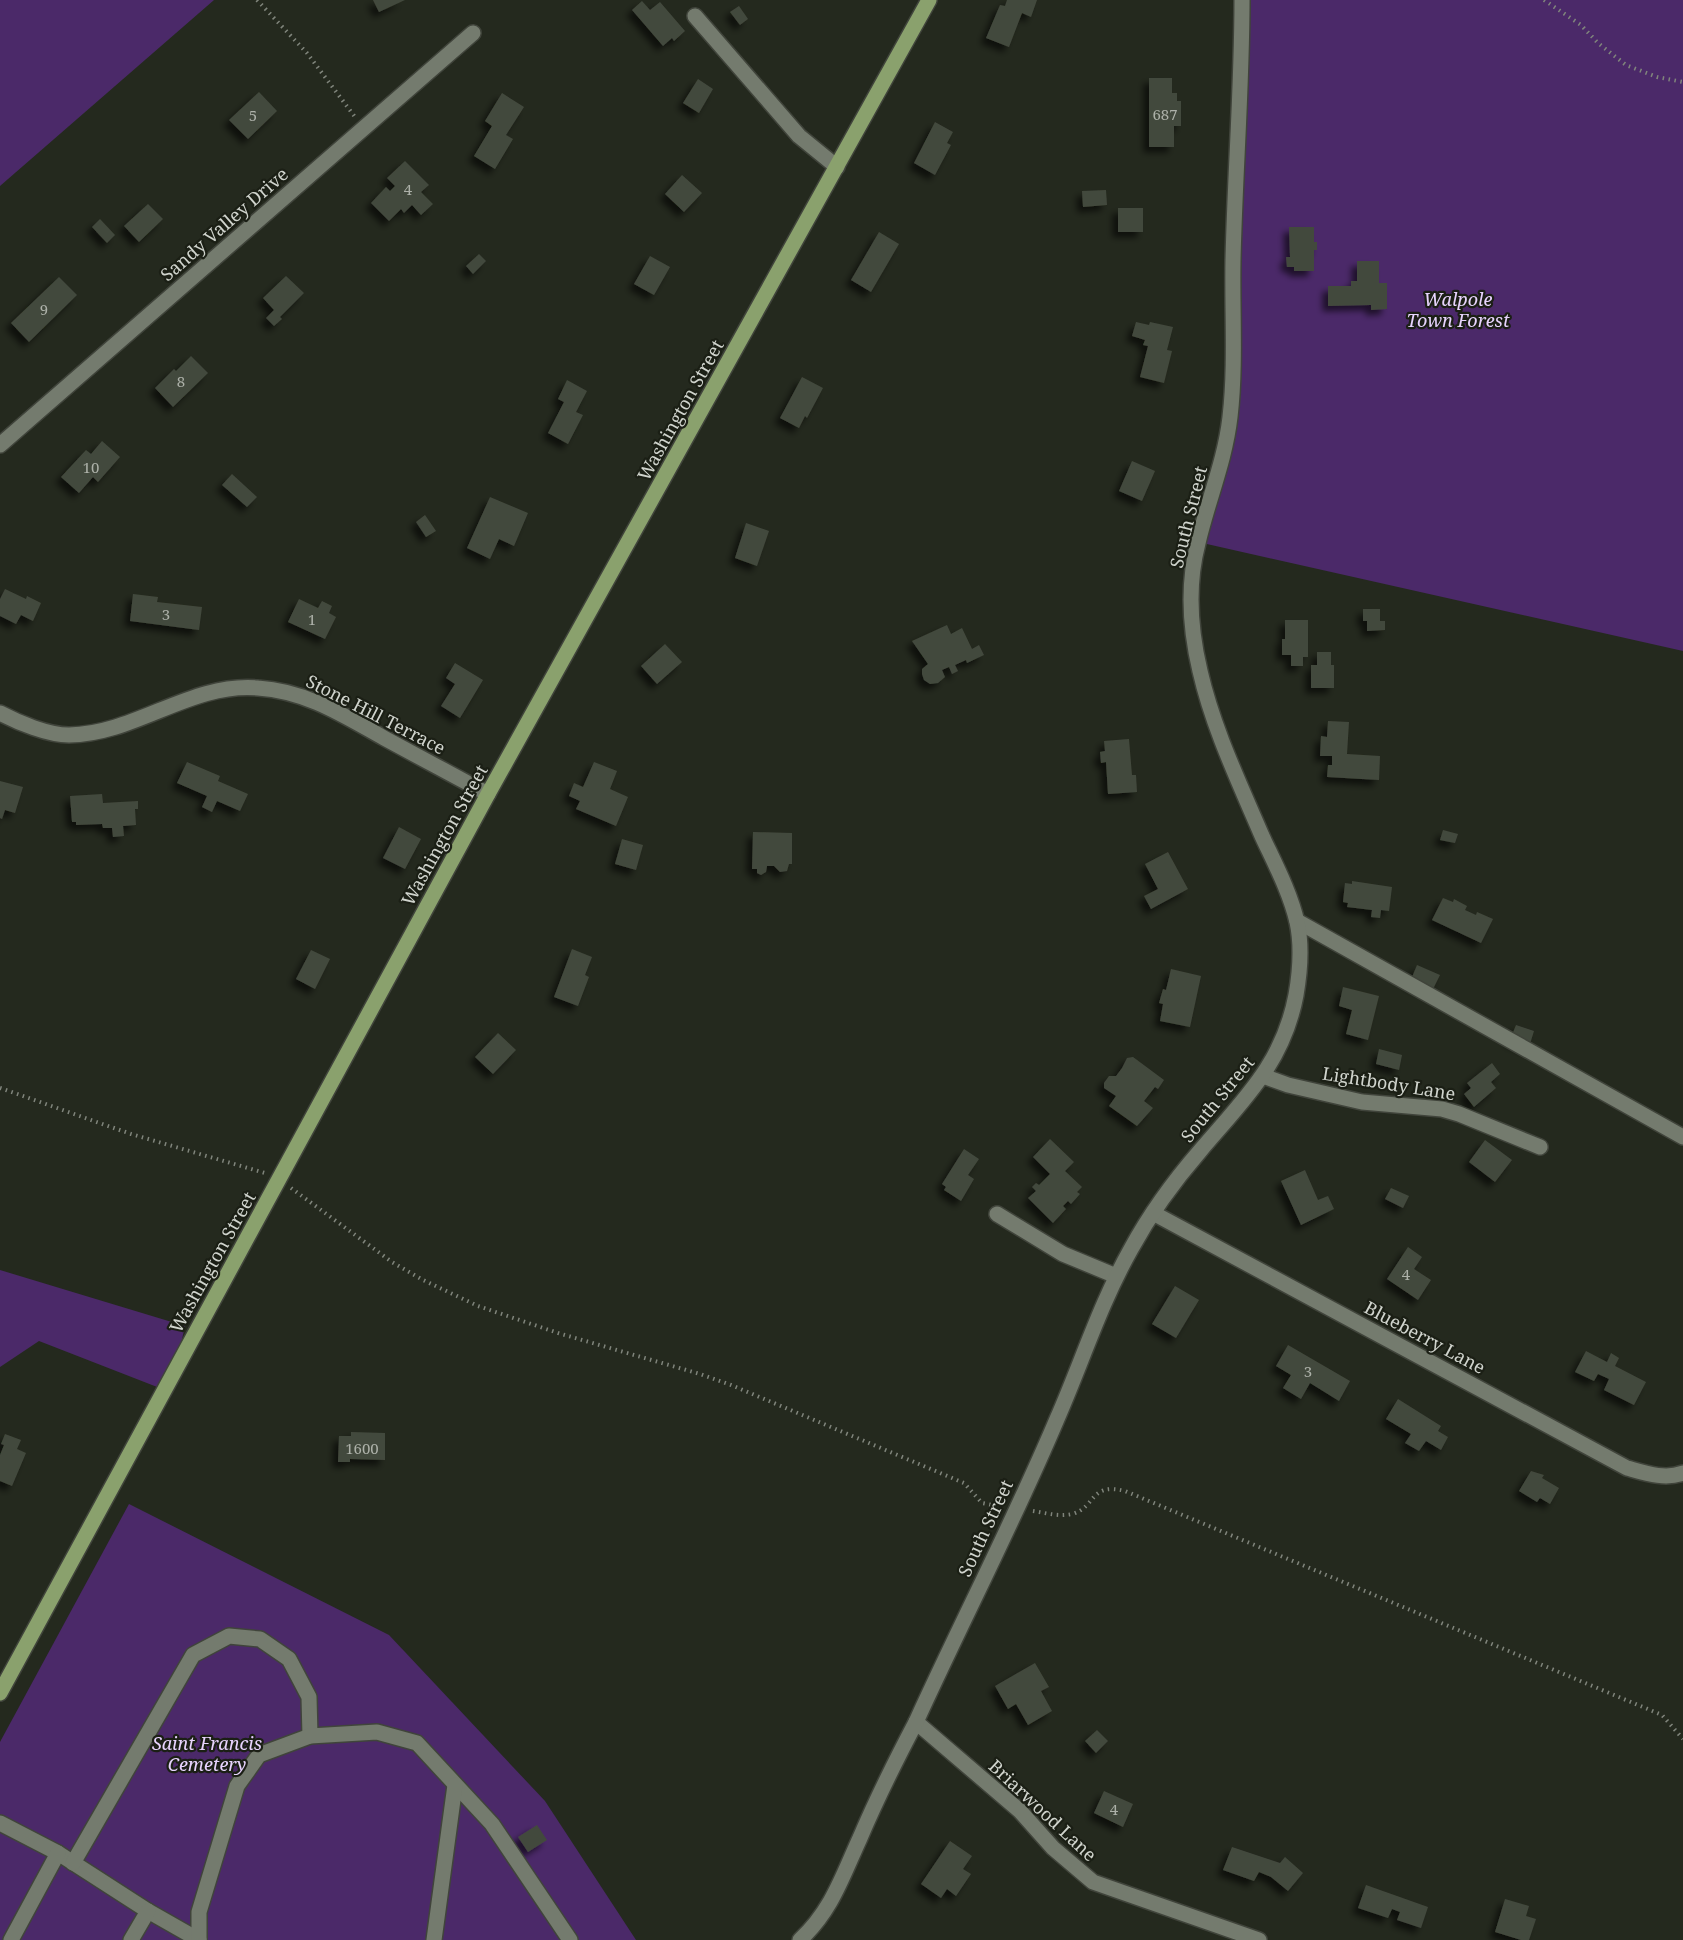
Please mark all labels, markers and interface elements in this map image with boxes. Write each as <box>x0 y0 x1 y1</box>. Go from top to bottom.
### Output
house number: 687 <box>1152 104 1178 124</box>
house number: 5 <box>249 105 257 125</box>
street label: Sandy Valley Drive <box>155 162 293 286</box>
house number: 4 <box>404 179 413 199</box>
park label: Walpole Town Forest <box>1406 287 1510 332</box>
house number: 9 <box>40 299 48 319</box>
street label: Washington Street <box>631 335 729 485</box>
house number: 8 <box>177 371 185 391</box>
house number: 10 <box>83 457 99 477</box>
street label: South Street <box>1164 464 1212 570</box>
house number: 3 <box>162 604 170 624</box>
house number: 1 <box>308 609 316 629</box>
street label: Stone Hill Terrace <box>302 669 450 759</box>
street label: Washington Street <box>395 760 493 910</box>
street label: South Street <box>1175 1051 1259 1147</box>
street label: Lightbody Lane <box>1321 1061 1457 1105</box>
street label: Washington Street <box>163 1187 261 1337</box>
house number: 4 <box>1402 1264 1411 1284</box>
street label: Blueberry Lane <box>1360 1295 1490 1379</box>
house number: 3 <box>1304 1361 1312 1381</box>
house number: 1600 <box>345 1438 379 1458</box>
street label: South Street <box>952 1476 1018 1580</box>
park label: Saint Francis Cemetery <box>152 1731 262 1776</box>
street label: Briarwood Lane <box>984 1754 1102 1866</box>
house number: 4 <box>1110 1799 1119 1819</box>

